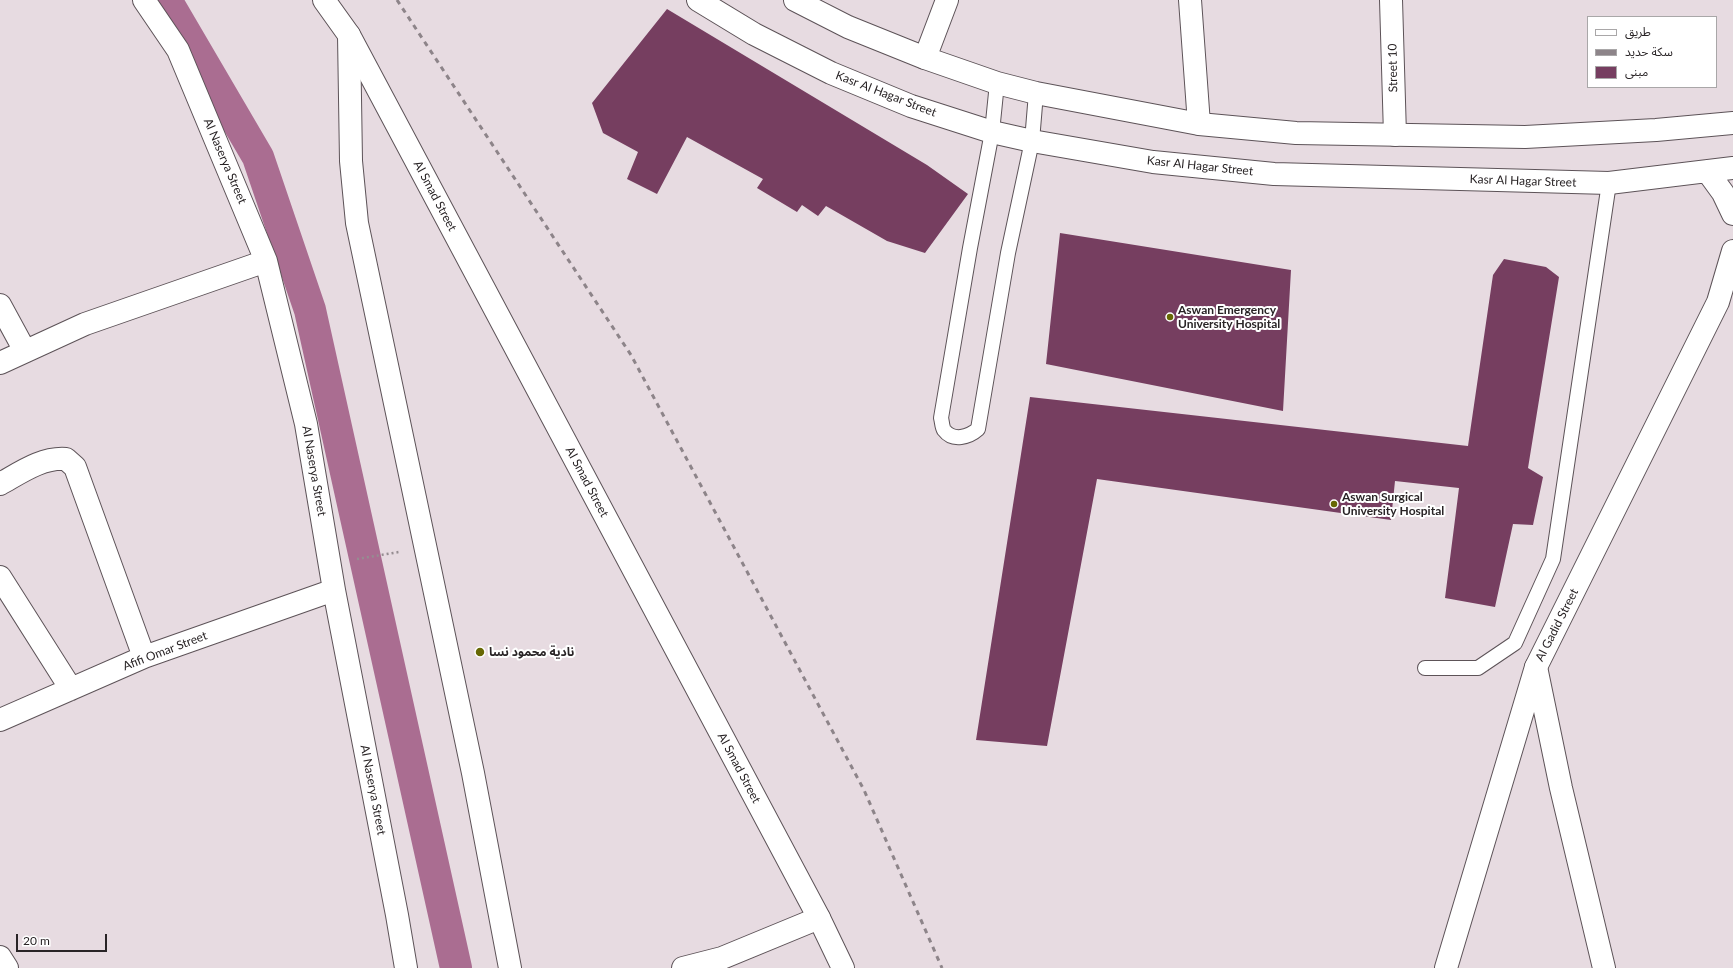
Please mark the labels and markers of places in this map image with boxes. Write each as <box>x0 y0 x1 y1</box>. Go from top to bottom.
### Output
place label: Aswan Emergency University Hospital <box>1178 303 1280 331</box>
marker: Aswan Emergency University Hospital <box>1165 312 1175 322</box>
place label: Aswan Surgical University Hospital <box>1342 490 1444 518</box>
marker: Aswan Surgical University Hospital <box>1329 499 1339 509</box>
place label: نادية محمود نسا <box>489 645 574 659</box>
marker: نادية محمود نسا <box>474 646 486 658</box>

